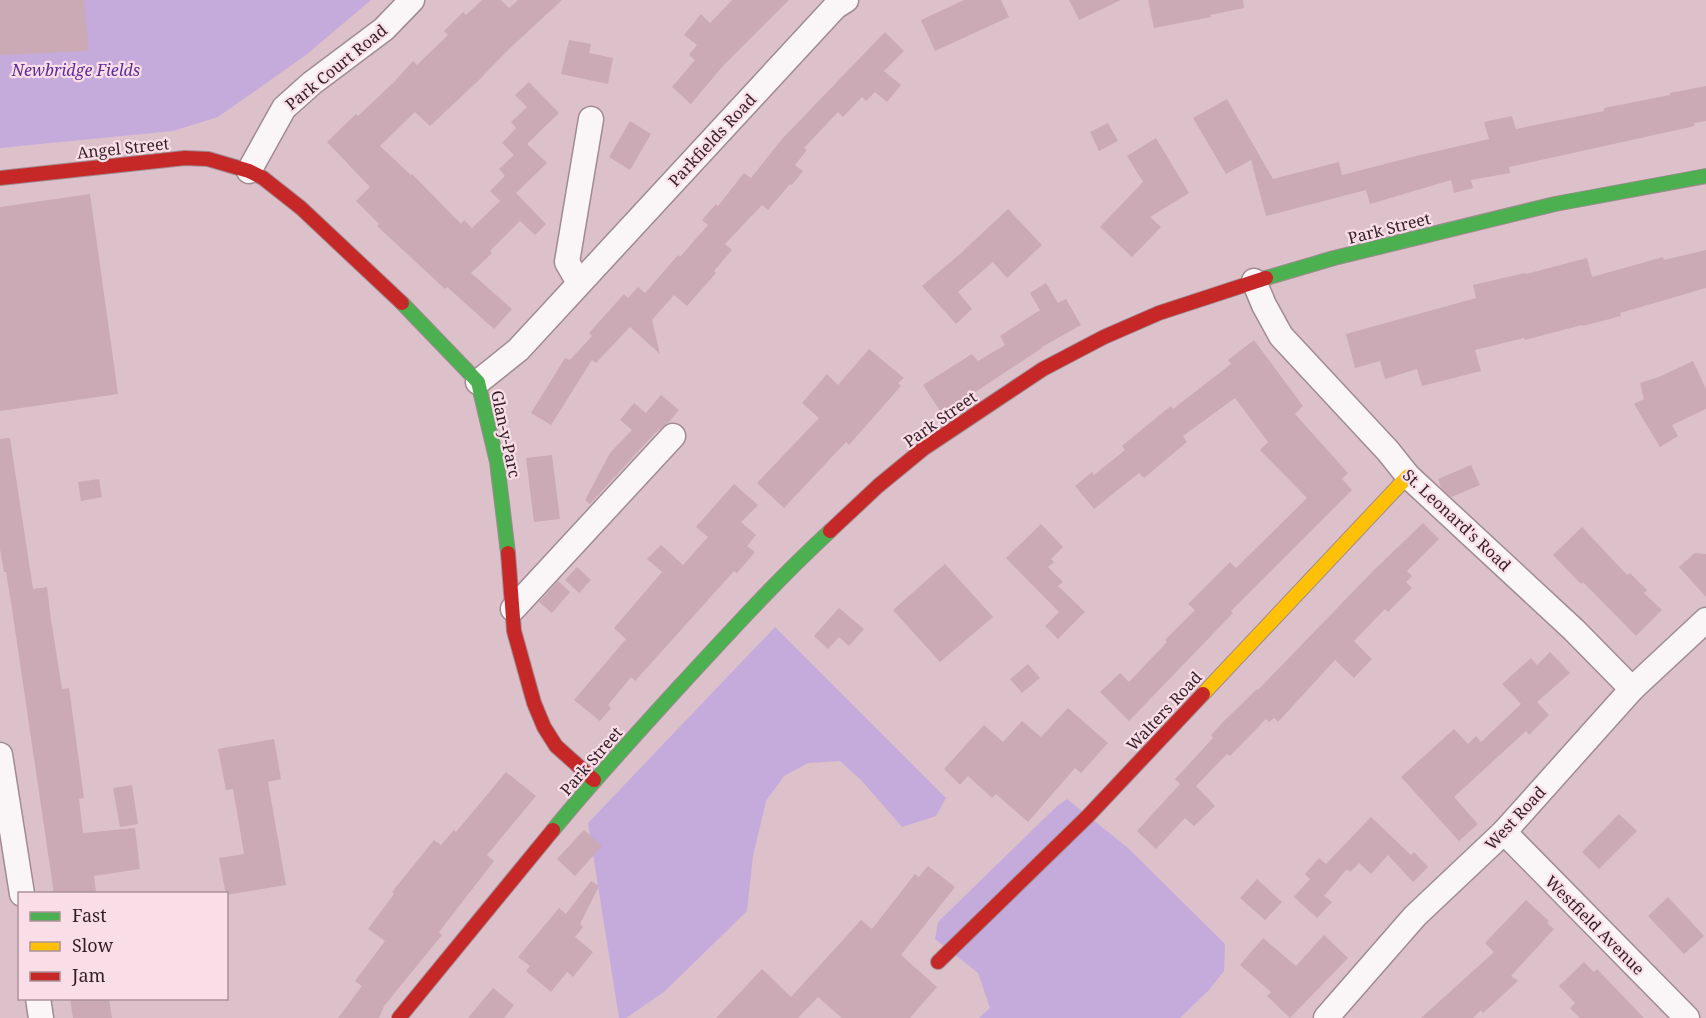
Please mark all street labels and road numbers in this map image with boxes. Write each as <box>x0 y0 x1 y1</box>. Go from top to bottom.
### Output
street label: Park Court Road <box>281 19 392 115</box>
street label: Parkfields Road <box>663 89 761 191</box>
street label: Angel Street <box>76 132 171 164</box>
street label: Park Street <box>1345 207 1433 249</box>
street label: Park Street <box>899 386 981 452</box>
street label: Glan-y-Parc <box>486 388 526 480</box>
street label: St. Leonard's Road <box>1398 464 1516 576</box>
street label: Walters Road <box>1121 666 1207 756</box>
street label: Park Street <box>555 722 627 800</box>
street label: West Road <box>1480 781 1550 855</box>
street label: Westfield Avenue <box>1540 870 1650 980</box>

